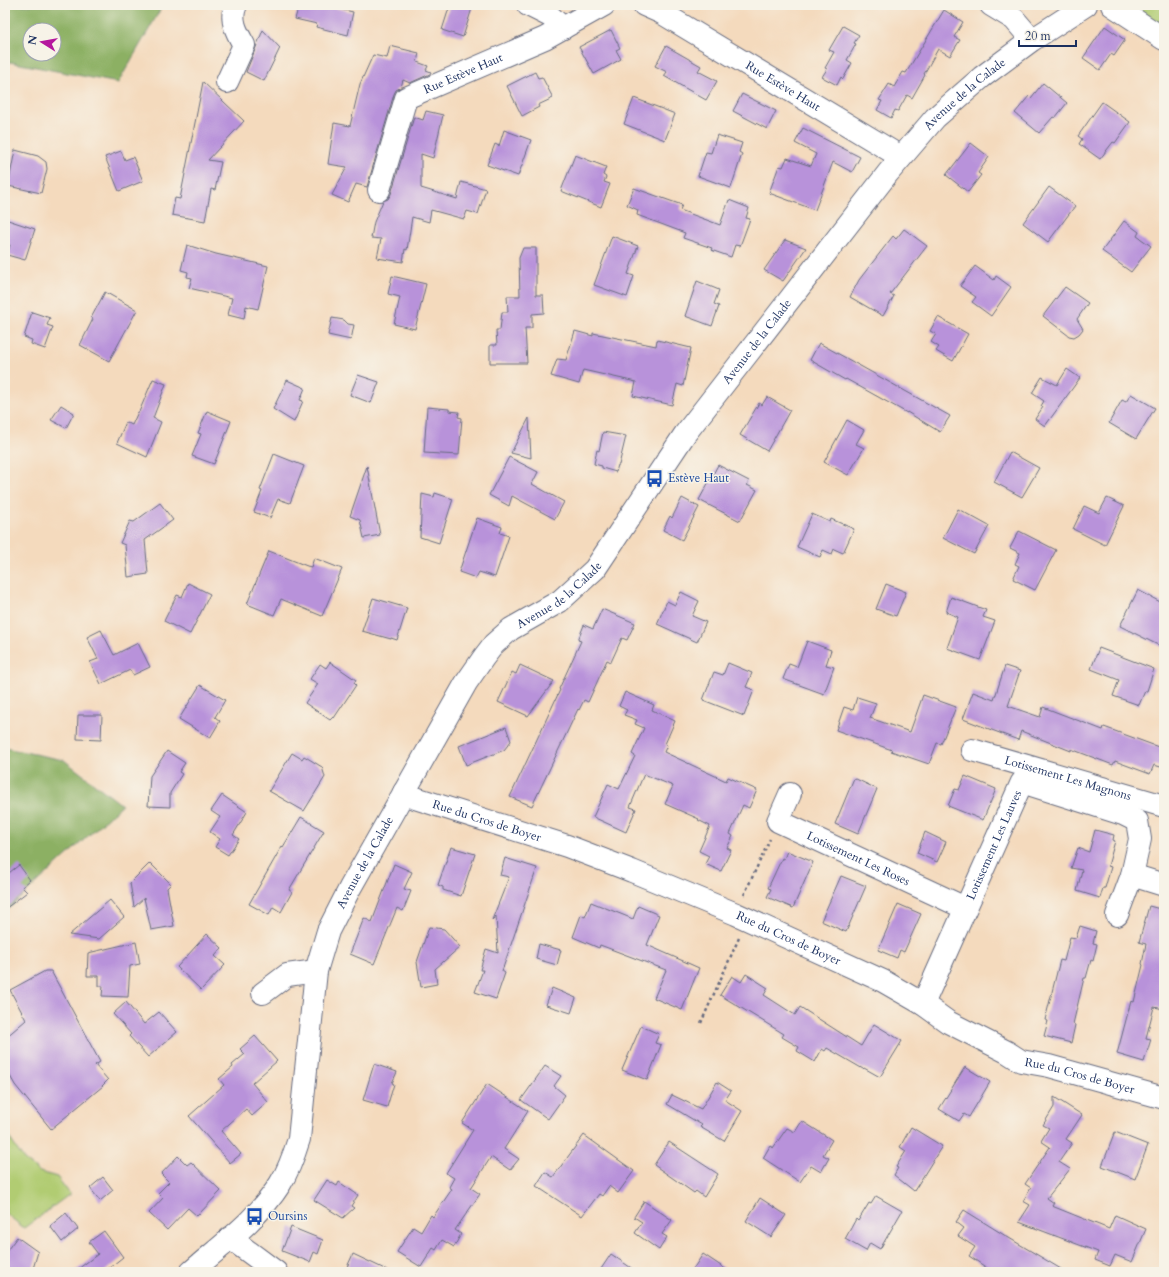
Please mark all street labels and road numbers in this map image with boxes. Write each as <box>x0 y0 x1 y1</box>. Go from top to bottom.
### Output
street label: Rue Estève Haut <box>421 49 505 98</box>
street label: Avenue de la Calade <box>920 54 1009 133</box>
street label: Rue Estève Haut <box>743 57 824 115</box>
street label: Avenue de la Calade <box>719 296 795 387</box>
street label: Avenue de la Calade <box>514 559 606 632</box>
street label: Lotissement Les Magnons <box>1003 752 1133 804</box>
street label: Lotissement Les Lauves <box>962 788 1025 902</box>
street label: Rue du Cros de Boyer <box>431 796 544 846</box>
street label: Avenue de la Calade <box>333 814 397 911</box>
street label: Lotissement Les Roses <box>804 827 912 889</box>
street label: Rue du Cros de Boyer <box>734 907 844 969</box>
street label: Rue du Cros de Boyer <box>1023 1054 1137 1098</box>

